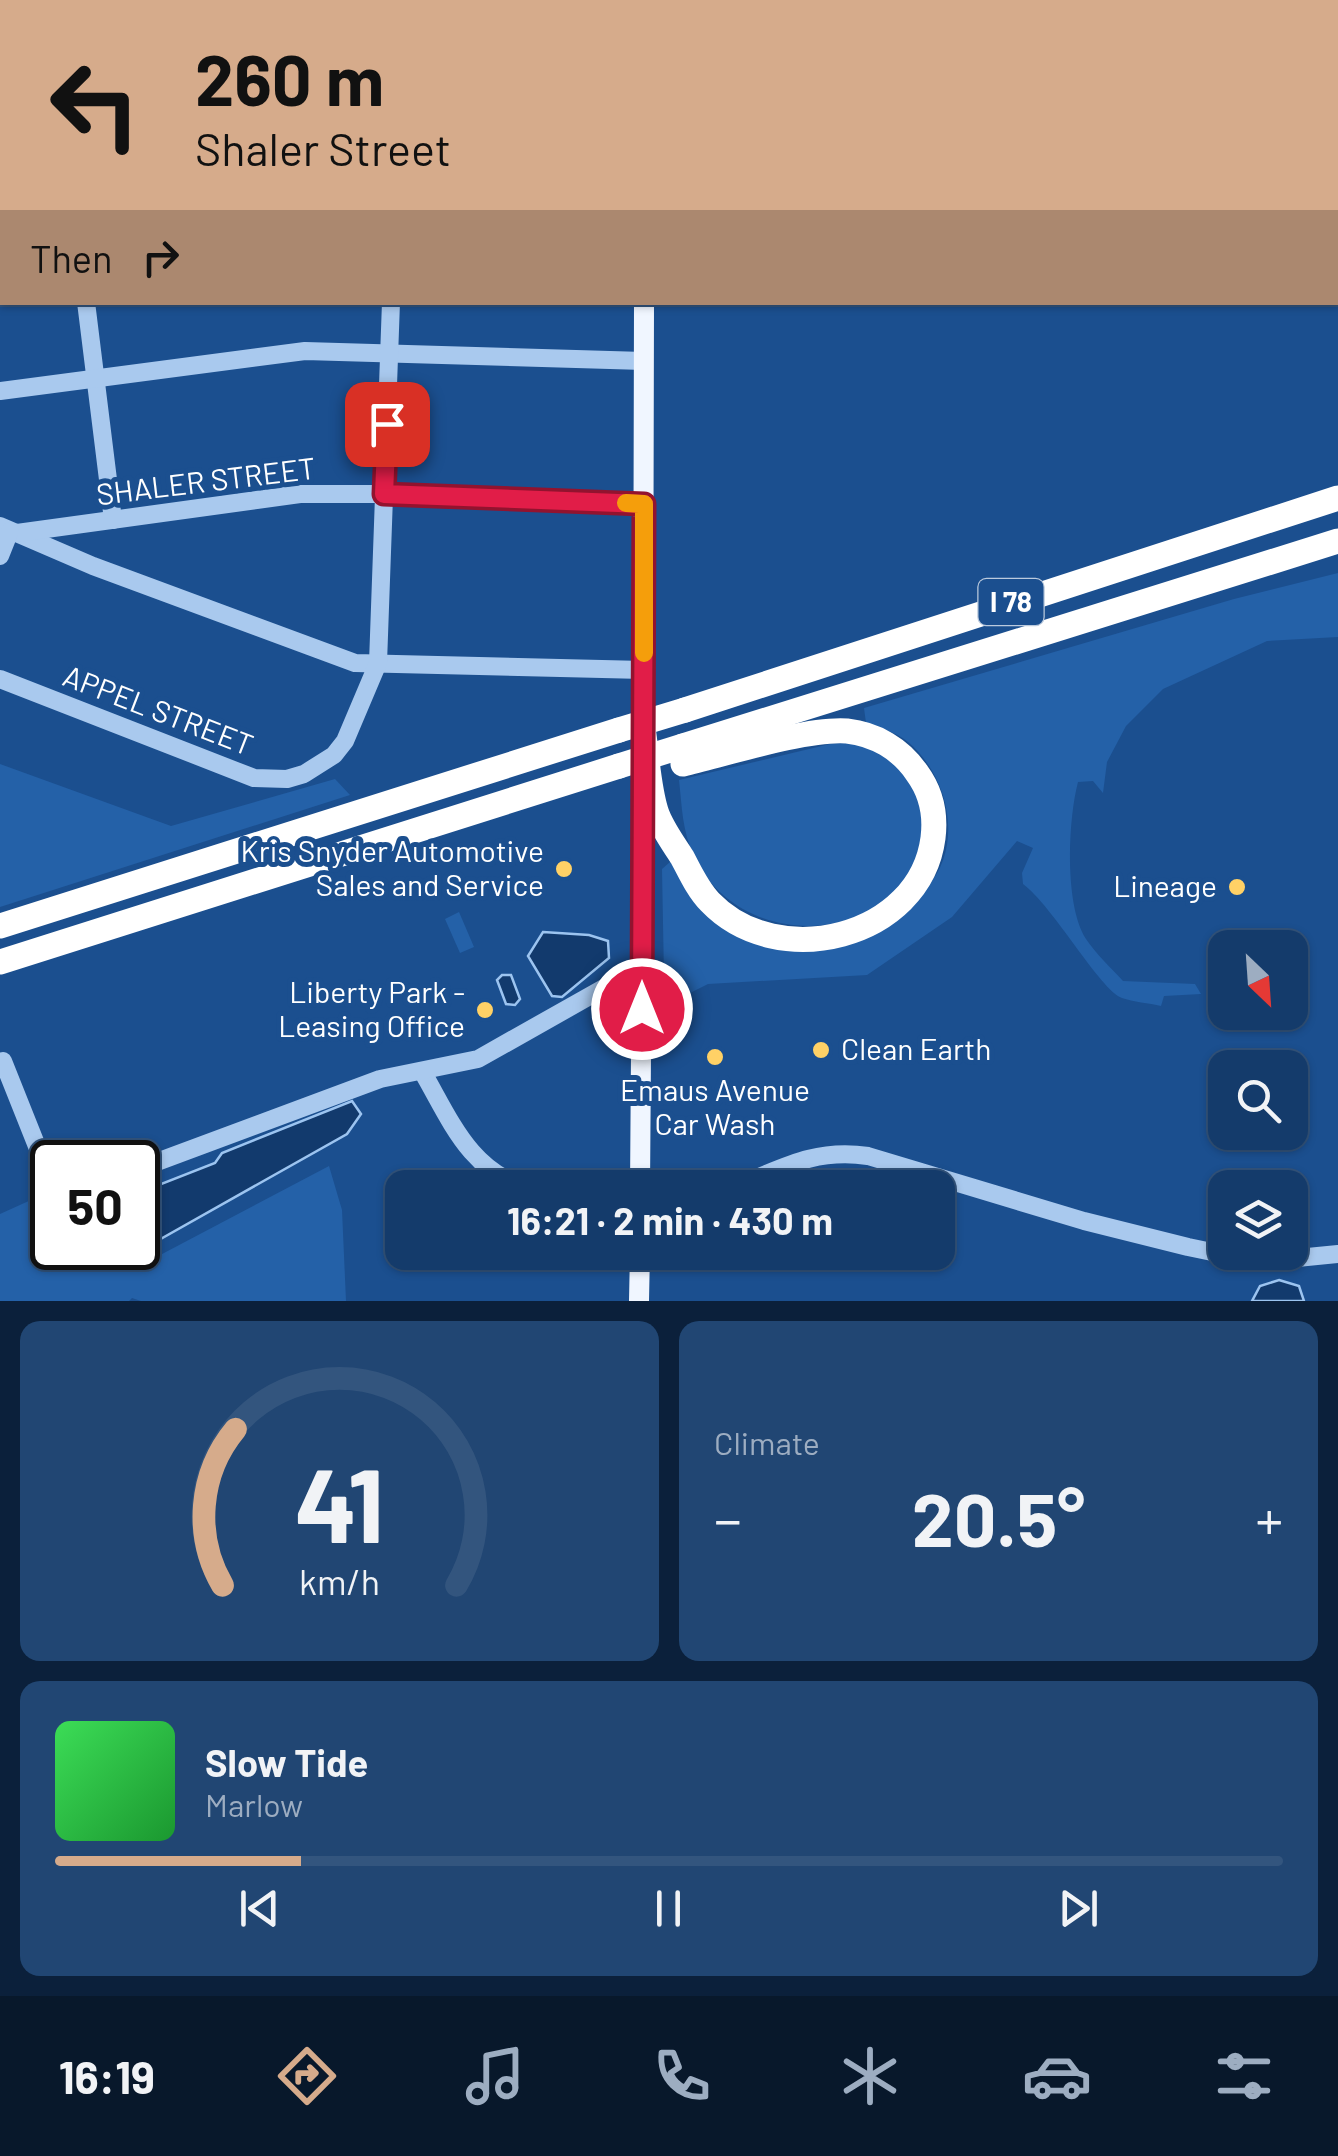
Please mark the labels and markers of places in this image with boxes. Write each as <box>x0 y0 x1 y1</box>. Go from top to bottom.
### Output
pin <box>345 382 430 467</box>
place label: Kris Snyder Automotive Sales and Service <box>240 832 544 902</box>
marker: Kris Snyder Automotive Sales and Service <box>553 858 575 880</box>
place label: Lineage <box>1113 867 1217 903</box>
marker: Lineage <box>1226 876 1248 898</box>
place label: Liberty Park - Leasing Office <box>278 973 465 1043</box>
marker: Liberty Park - Leasing Office <box>474 999 496 1021</box>
place label: Clean Earth <box>841 1030 991 1066</box>
marker: Clean Earth <box>810 1039 832 1061</box>
marker: Emaus Avenue Car Wash <box>704 1046 726 1068</box>
place label: Emaus Avenue Car Wash <box>620 1071 810 1141</box>

